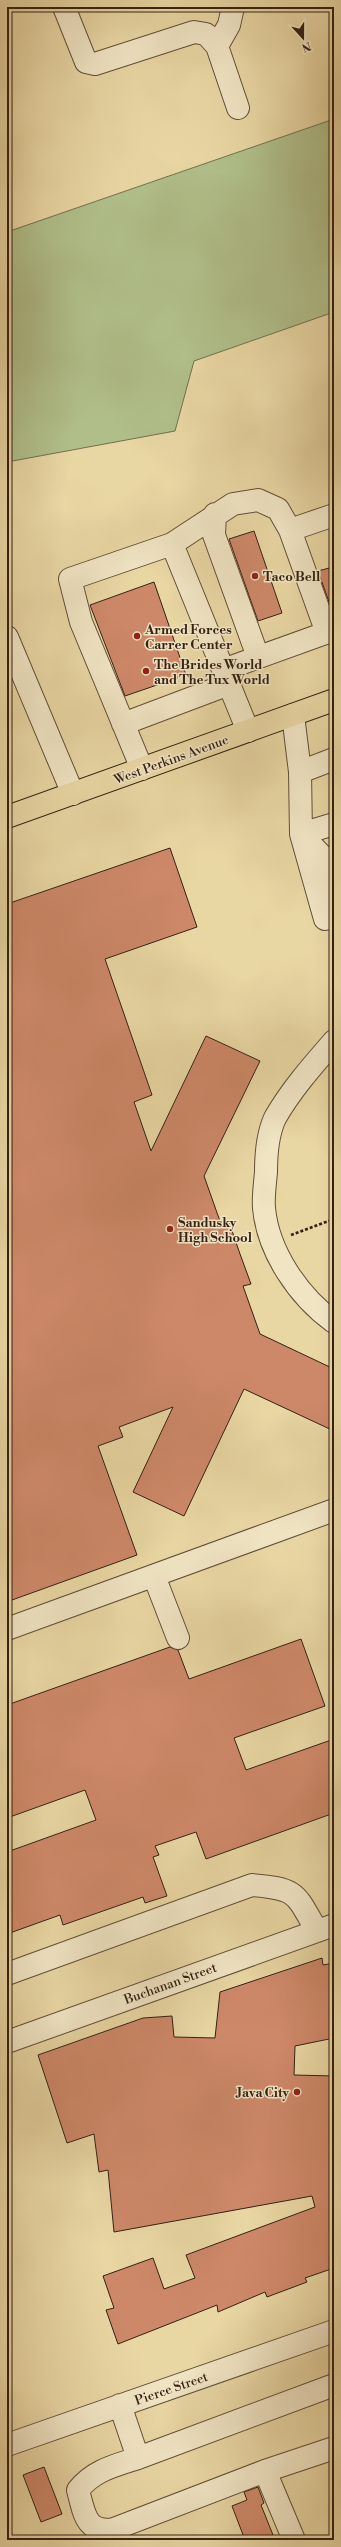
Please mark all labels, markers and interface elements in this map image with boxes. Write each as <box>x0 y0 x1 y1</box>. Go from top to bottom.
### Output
north arrow <box>283 18 323 58</box>
text: N <box>299 38 313 55</box>
place label: Taco Bell <box>263 569 321 585</box>
marker: Taco Bell <box>250 571 260 581</box>
place label: Armed Forces Carrer Center <box>144 622 233 653</box>
marker: Armed Forces Carrer Center <box>132 631 142 641</box>
place label: The Brides World and The Tux World <box>154 657 270 688</box>
marker: The Brides World and The Tux World <box>141 666 151 676</box>
street label: West Perkins Avenue <box>111 732 231 788</box>
place label: Sandusky High School <box>178 1215 253 1246</box>
marker: Sandusky High School <box>165 1224 175 1234</box>
street label: Buchanan Street <box>121 1960 219 2008</box>
place label: Java City <box>235 2085 289 2101</box>
marker: Java City <box>292 2087 302 2097</box>
street label: Pierce Street <box>133 2369 210 2409</box>

